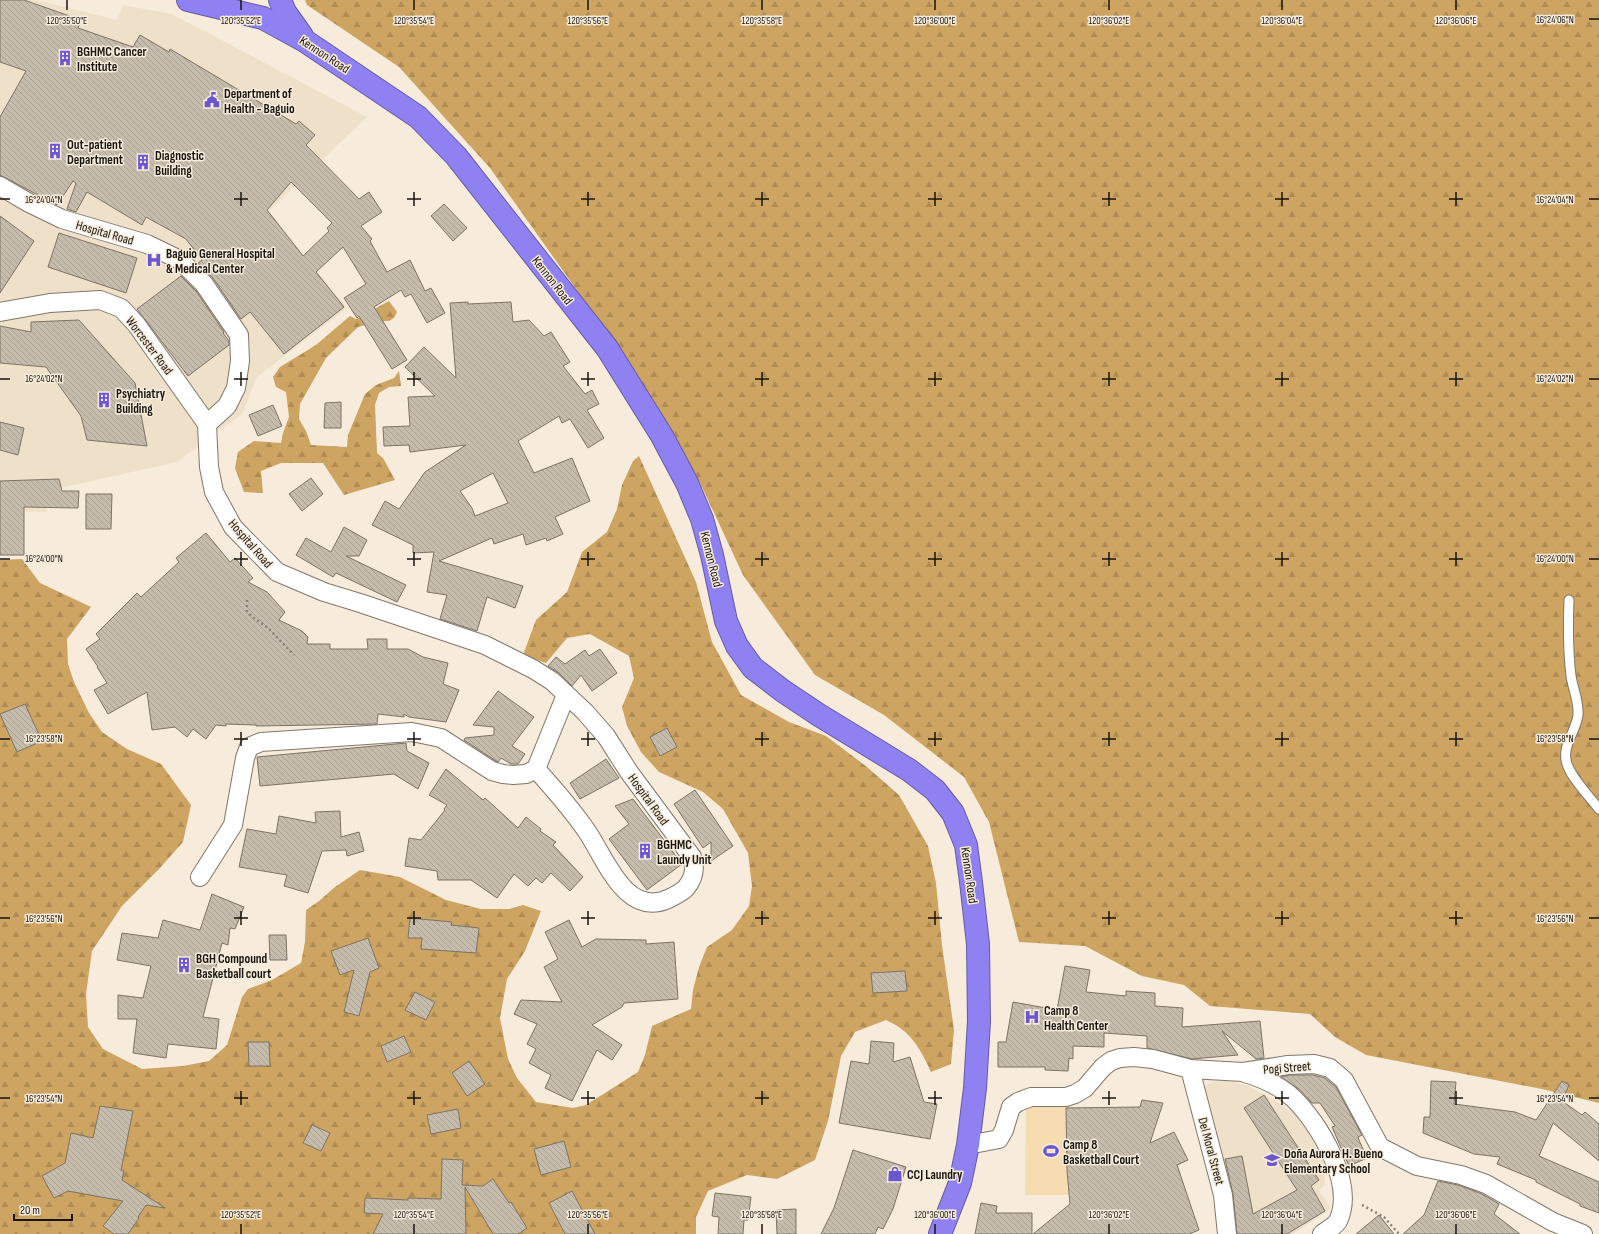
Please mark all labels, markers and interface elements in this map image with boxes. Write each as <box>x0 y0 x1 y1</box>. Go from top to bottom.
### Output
text: 16°24'06"N <box>1536 14 1574 26</box>
text: 120°35'50"E <box>47 15 87 27</box>
text: 120°35'52"E <box>221 15 261 27</box>
text: 120°35'54"E <box>394 15 434 27</box>
text: 120°35'56"E <box>568 15 608 27</box>
text: 120°35'58"E <box>742 15 782 27</box>
text: 120°36'00"E <box>914 15 956 27</box>
text: 120°36'02"E <box>1089 15 1129 27</box>
text: 120°36'04"E <box>1262 15 1302 27</box>
text: 120°36'06"E <box>1435 15 1477 27</box>
street label: Kennon Road <box>296 33 353 77</box>
place label: BGHMC Cancer Institute <box>77 44 147 75</box>
building icon: BGHMC Cancer Institute <box>56 49 74 67</box>
place label: Department of Health - Baguio <box>224 86 295 117</box>
public building icon: Department of Health - Baguio <box>203 91 221 109</box>
place label: Out-patient Department <box>67 137 124 168</box>
building icon: Out-patient Department <box>46 142 64 160</box>
place label: Diagnostic Building <box>155 148 205 179</box>
building icon: Diagnostic Building <box>134 153 152 171</box>
text: 16°24'04"N <box>25 194 63 206</box>
text: 16°24'04"N <box>1536 194 1574 206</box>
street label: Hospital Road <box>74 217 136 249</box>
place label: Baguio General Hospital & Medical Center <box>166 246 275 277</box>
hospital icon: Baguio General Hospital & Medical Center <box>145 251 163 269</box>
street label: Kennon Road <box>528 253 576 308</box>
street label: Worcester Road <box>122 313 176 378</box>
text: 16°24'02"N <box>25 373 63 385</box>
text: 16°24'02"N <box>1536 373 1574 385</box>
place label: Psychiatry Building <box>116 386 166 417</box>
building icon: Psychiatry Building <box>95 391 113 409</box>
street label: Hospital Road <box>225 516 276 571</box>
street label: Kennon Road <box>696 530 726 589</box>
text: 16°24'00"N <box>25 553 63 565</box>
text: 16°24'00"N <box>1536 553 1574 565</box>
text: 16°23'58"N <box>25 733 63 745</box>
text: 16°23'58"N <box>1536 733 1574 745</box>
street label: Hospital Road <box>624 771 672 828</box>
place label: BGHMC Laundy Unit <box>657 837 712 868</box>
building icon: BGHMC Laundy Unit <box>636 842 654 860</box>
street label: Kennon Road <box>957 846 981 904</box>
text: 16°23'56"N <box>25 913 63 925</box>
text: 16°23'56"N <box>1536 913 1574 925</box>
place label: BGH Compound Basketball court <box>196 951 272 982</box>
building icon: BGH Compound Basketball court <box>175 956 193 974</box>
place label: Camp 8 Health Center <box>1044 1003 1108 1034</box>
hospital icon: Camp 8 Health Center <box>1023 1008 1041 1026</box>
street label: Pogi Street <box>1263 1058 1312 1078</box>
text: 16°23'54"N <box>26 1093 62 1105</box>
text: 16°23'54"N <box>1537 1093 1573 1105</box>
street label: Del Moral Street <box>1194 1116 1228 1187</box>
place label: Camp 8 Basketball Court <box>1063 1137 1140 1168</box>
sports icon: Camp 8 Basketball Court <box>1042 1142 1060 1160</box>
place label: Doña Aurora H. Bueno Elementary School <box>1284 1146 1383 1177</box>
school or university icon: Doña Aurora H. Bueno Elementary School <box>1263 1151 1281 1169</box>
shop icon: CCJ Laundry <box>886 1165 904 1183</box>
place label: CCJ Laundry <box>907 1167 963 1183</box>
scale bar <box>14 1196 72 1222</box>
text: 20 m <box>20 1203 40 1218</box>
text: 120°35'52"E <box>221 1209 261 1221</box>
text: 120°35'54"E <box>394 1209 434 1221</box>
text: 120°35'56"E <box>568 1209 608 1221</box>
text: 120°35'58"E <box>742 1209 782 1221</box>
text: 120°36'00"E <box>914 1209 956 1221</box>
text: 120°36'02"E <box>1089 1209 1129 1221</box>
text: 120°36'04"E <box>1262 1209 1302 1221</box>
text: 120°36'06"E <box>1435 1209 1477 1221</box>

